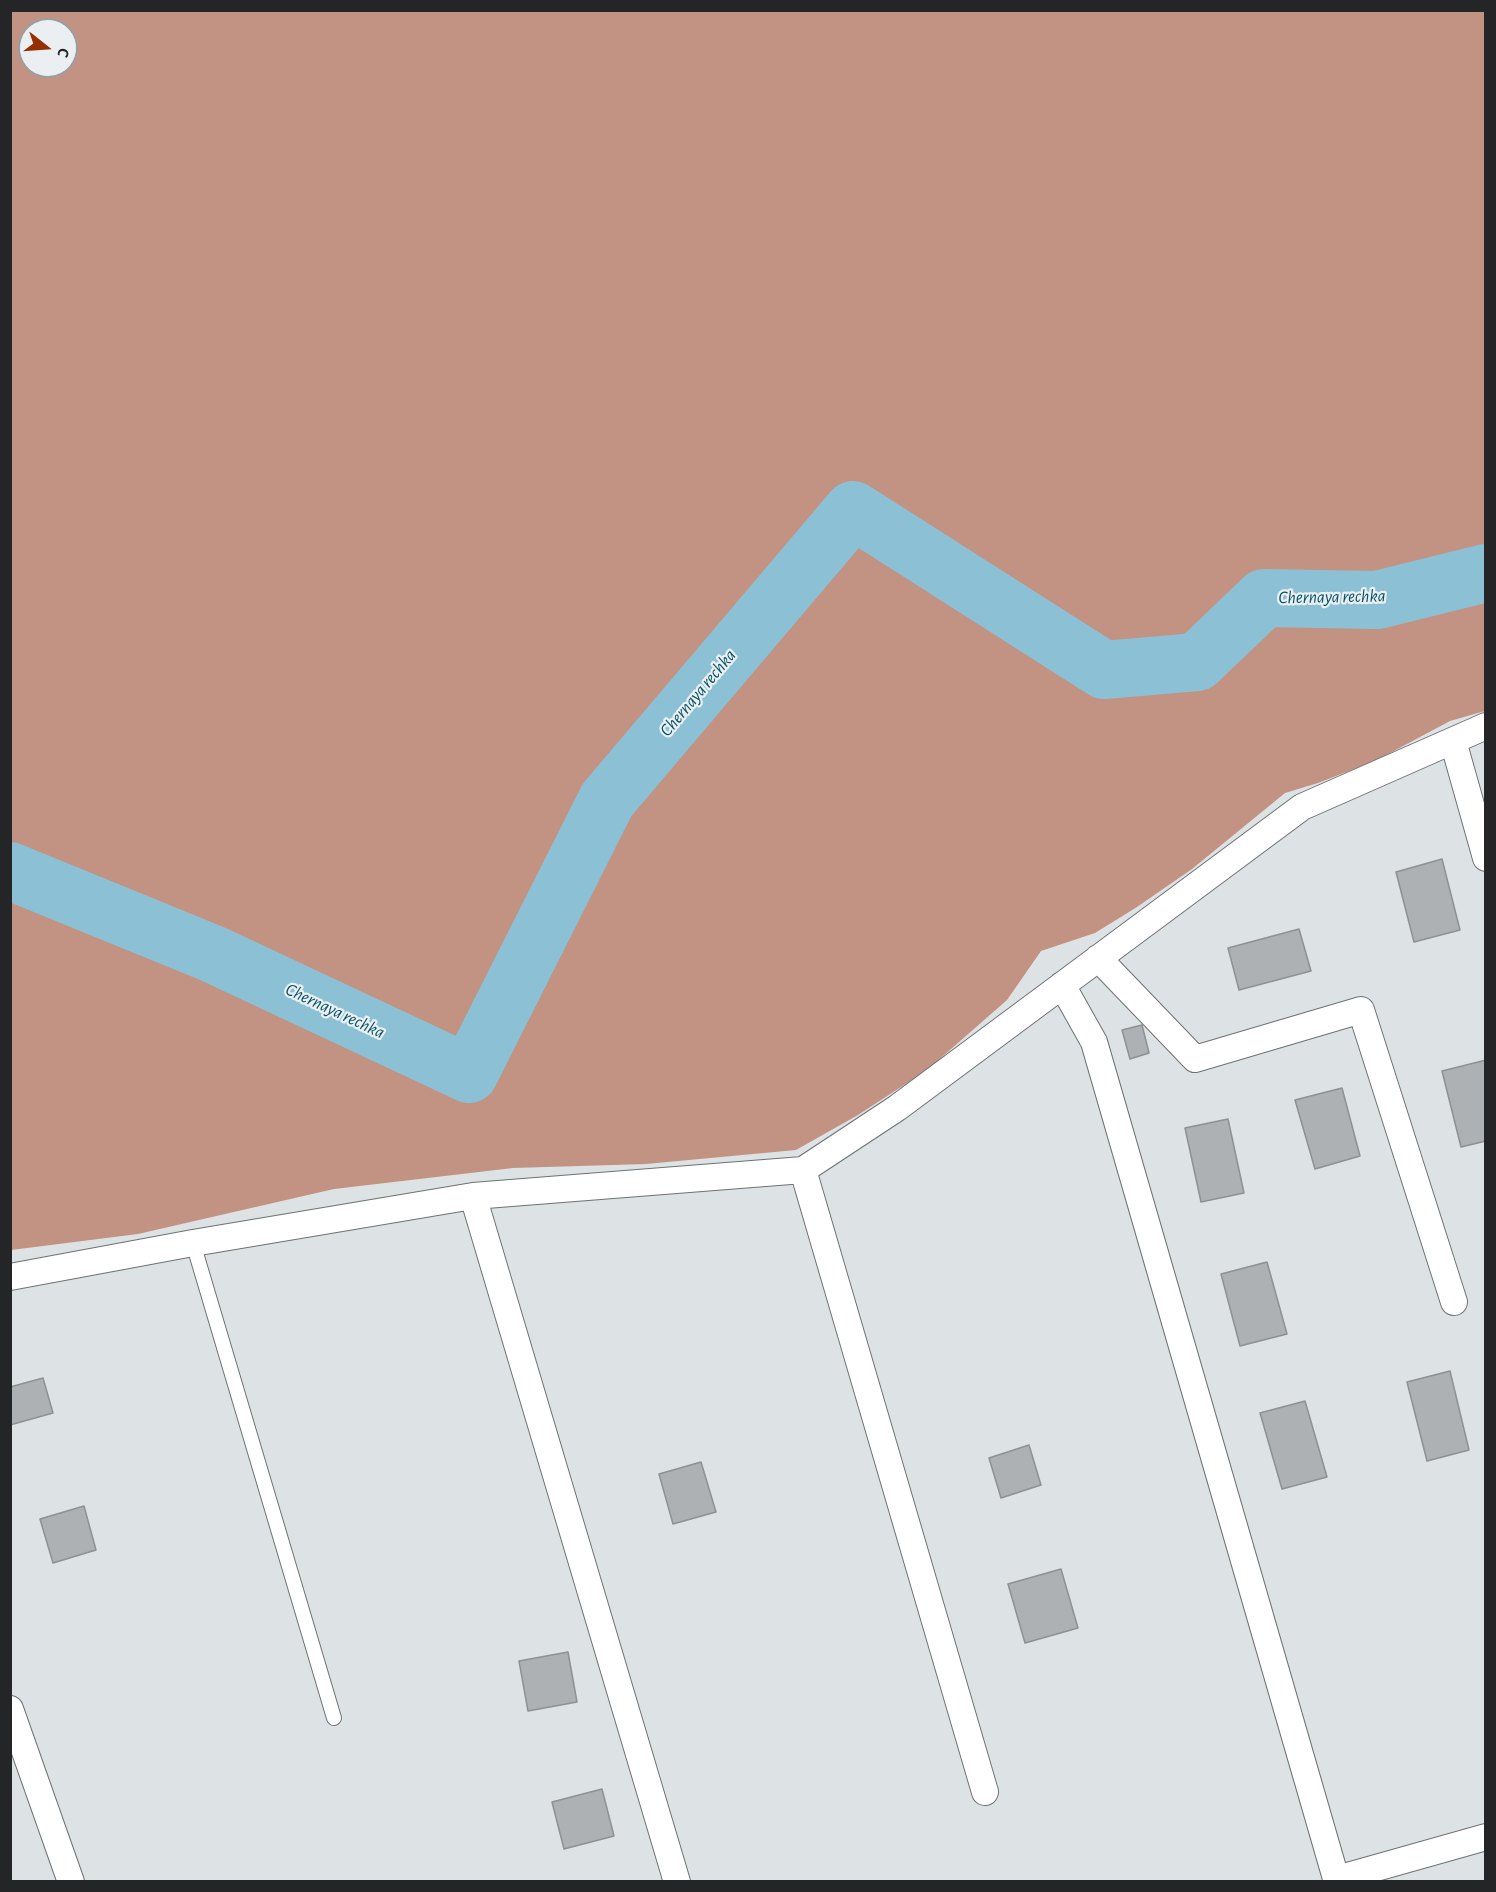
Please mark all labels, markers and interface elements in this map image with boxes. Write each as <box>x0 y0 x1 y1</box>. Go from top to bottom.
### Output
north arrow <box>18 18 78 78</box>
text: С <box>54 46 72 59</box>
water label: Chernaya rechka <box>1278 585 1386 609</box>
water label: Chernaya rechka <box>655 645 741 741</box>
water label: Chernaya rechka <box>282 979 388 1043</box>

